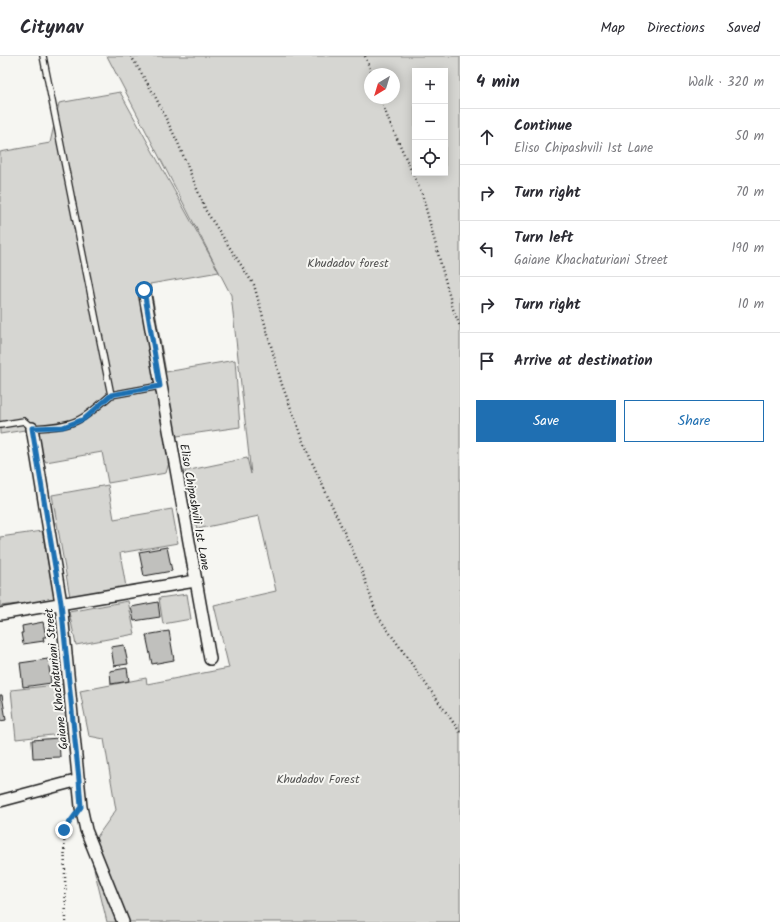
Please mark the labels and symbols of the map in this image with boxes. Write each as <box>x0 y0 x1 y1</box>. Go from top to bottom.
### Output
north arrow <box>364 68 400 104</box>
park label: Khudadov forest <box>307 254 389 273</box>
route start <box>135 281 153 299</box>
street label: Eliso Chipashvili 1st Lane <box>174 442 215 573</box>
street label: Gaiane Khachaturiani Street <box>40 607 73 751</box>
park label: Khudadov Forest <box>276 770 360 789</box>
route end <box>55 821 73 839</box>

